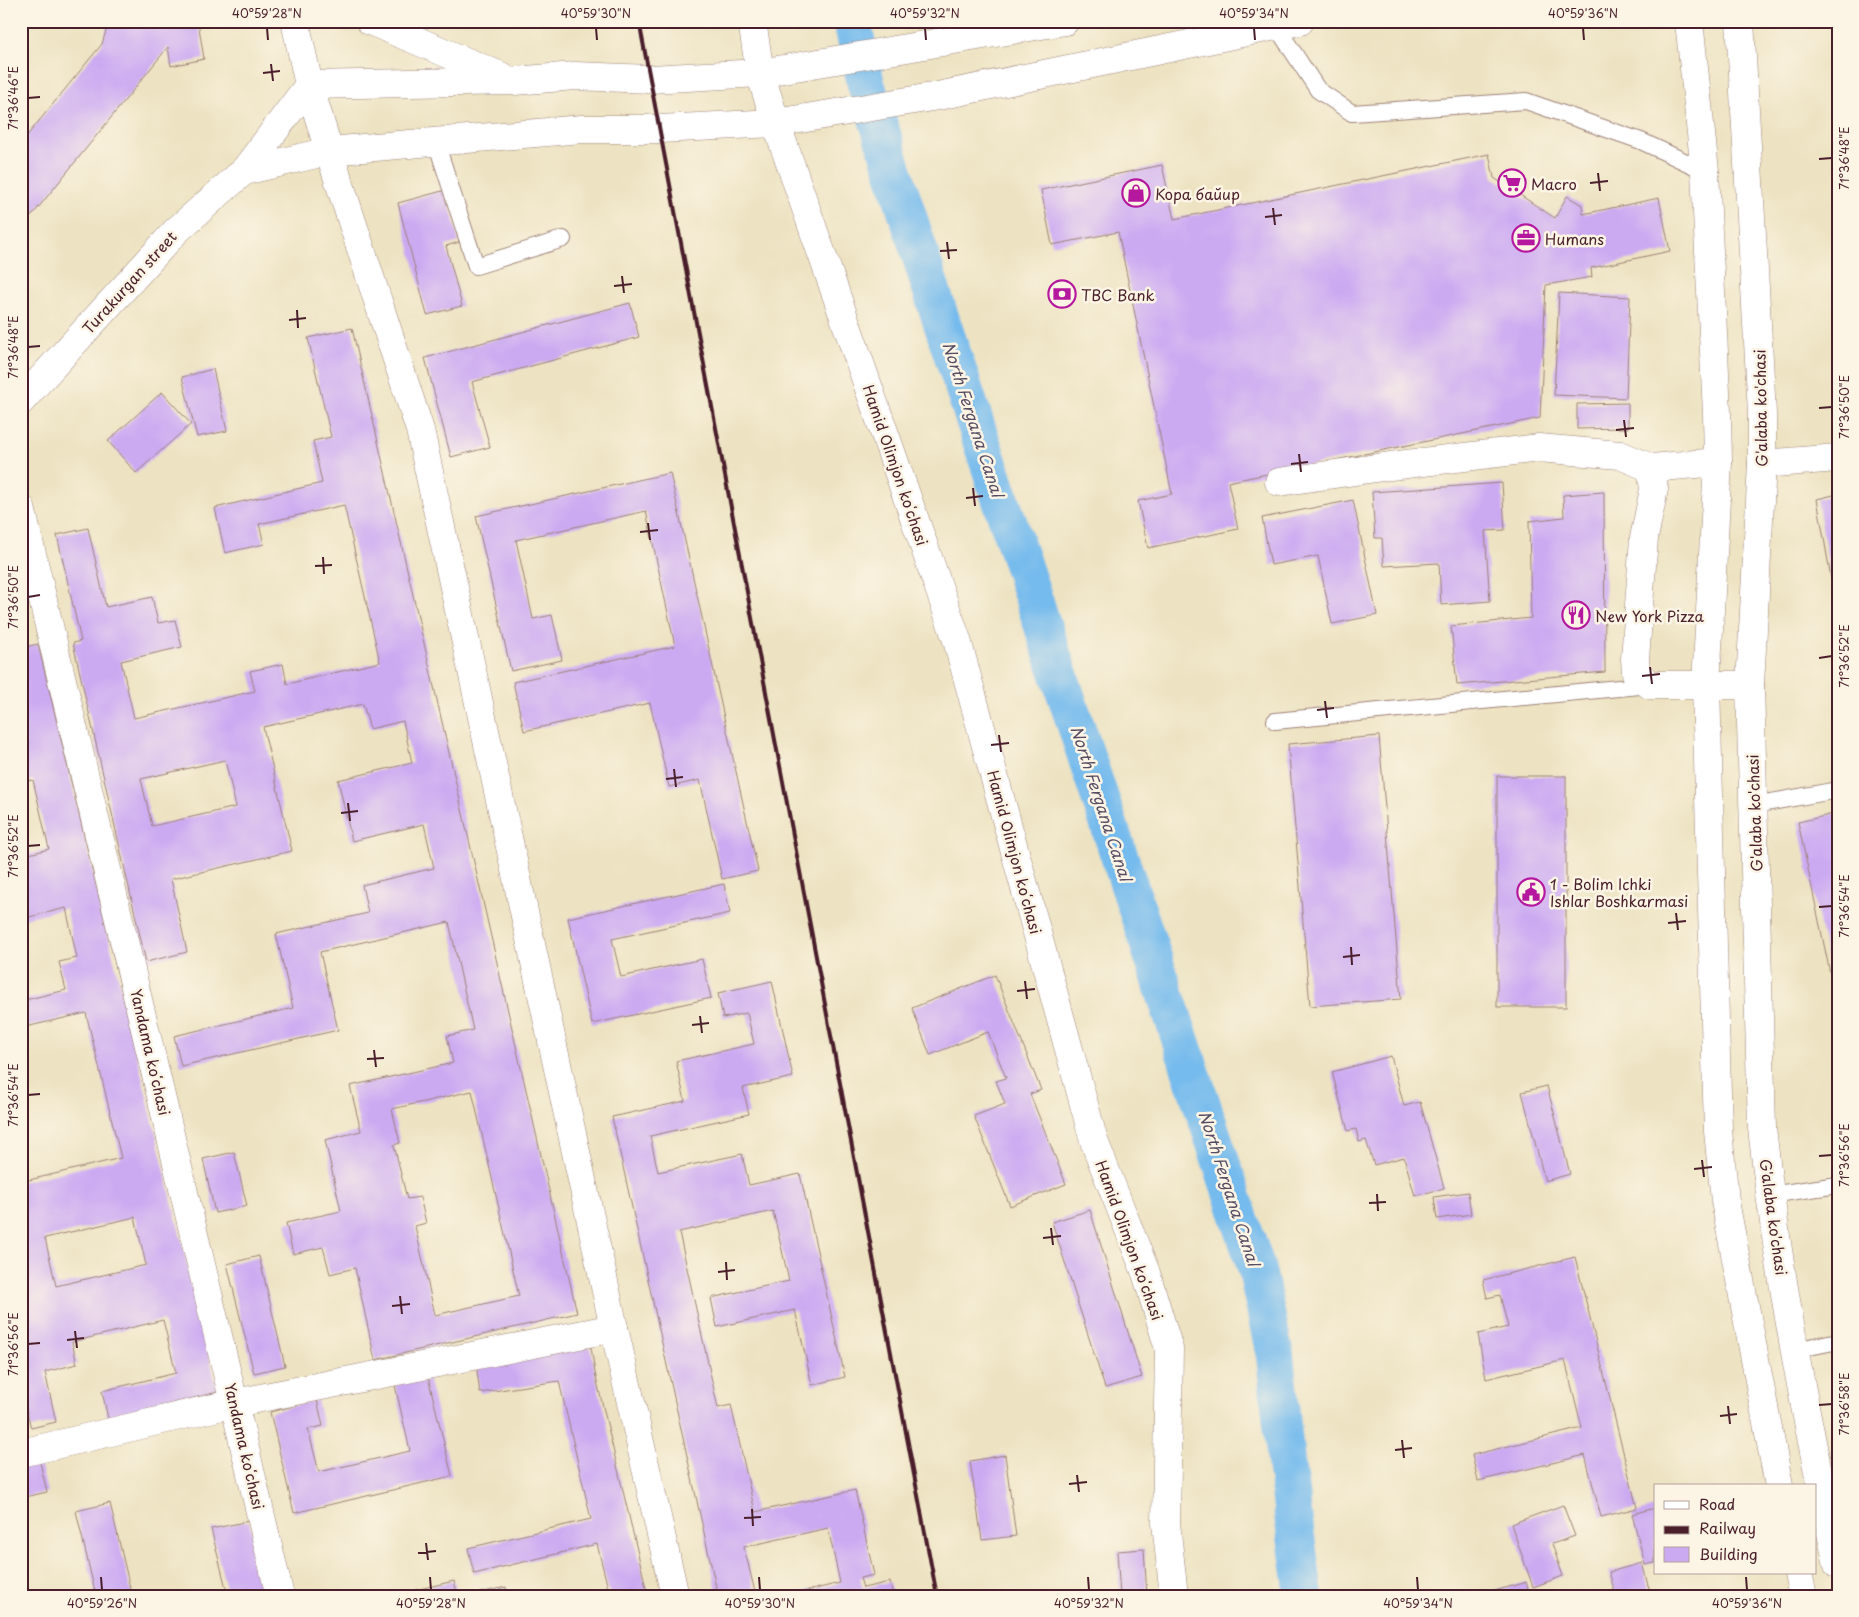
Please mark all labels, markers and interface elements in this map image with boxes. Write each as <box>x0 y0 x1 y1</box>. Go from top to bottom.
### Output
text: 40°59'28"N <box>232 4 302 22</box>
text: 40°59'30"N <box>561 4 631 22</box>
text: 40°59'32"N <box>890 4 960 22</box>
text: 40°59'34"N <box>1219 4 1289 22</box>
text: 40°59'36"N <box>1548 4 1618 22</box>
text: 71°36'46"E <box>4 66 22 130</box>
text: 71°36'48"E <box>1835 126 1853 190</box>
supermarket icon: Macro <box>1497 168 1527 198</box>
place label: Macro <box>1531 172 1577 195</box>
shop icon: Кора байир <box>1121 178 1151 208</box>
place label: Кора байир <box>1155 182 1240 205</box>
office icon: Humans <box>1511 223 1541 253</box>
street label: Turakurgan street <box>76 225 182 339</box>
place label: Humans <box>1545 227 1604 250</box>
bank icon: TBC Bank <box>1047 279 1077 309</box>
place label: TBC Bank <box>1081 283 1155 306</box>
text: 71°36'48"E <box>4 315 22 379</box>
water label: North Fergana Canal <box>938 338 1011 502</box>
street label: G'alaba ko'chasi <box>1747 349 1773 467</box>
text: 71°36'50"E <box>1835 375 1853 439</box>
street label: Hamid Olimjon koʻchasi <box>858 381 934 549</box>
text: 71°36'50"E <box>4 565 22 629</box>
restaurant icon: New York Pizza <box>1561 600 1591 630</box>
place label: New York Pizza <box>1595 604 1705 627</box>
text: 71°36'52"E <box>1835 624 1853 688</box>
water label: North Fergana Canal <box>1066 722 1139 886</box>
street label: G'alaba ko'chasi <box>1740 754 1768 872</box>
street label: Hamid Olimjon koʻchasi <box>982 768 1048 936</box>
text: 71°36'52"E <box>4 814 22 878</box>
place label: 1 - Bolim Ichki Ishlar Boshkarmasi <box>1550 872 1688 912</box>
text: 71°36'54"E <box>1835 874 1853 938</box>
public building icon: 1 - Bolim Ichki Ishlar Boshkarmasi <box>1516 877 1546 907</box>
street label: Yandama koʻchasi <box>125 987 177 1117</box>
text: 71°36'54"E <box>4 1063 22 1127</box>
water label: North Fergana Canal <box>1194 1107 1267 1271</box>
text: 71°36'56"E <box>1835 1123 1853 1187</box>
street label: Hamid Olimjon koʻchasi <box>1090 1157 1170 1323</box>
street label: G'alaba ko'chasi <box>1754 1157 1794 1277</box>
text: 71°36'56"E <box>4 1312 22 1376</box>
text: 71°36'58"E <box>1835 1372 1853 1436</box>
street label: Yandama koʻchasi <box>219 1381 271 1511</box>
legend <box>1654 1484 1816 1574</box>
text: Road <box>1699 1492 1735 1515</box>
text: Railway <box>1699 1516 1756 1539</box>
text: Building <box>1699 1542 1758 1565</box>
text: 40°59'26"N <box>67 1594 137 1612</box>
text: 40°59'28"N <box>396 1594 466 1612</box>
text: 40°59'30"N <box>725 1594 795 1612</box>
text: 40°59'32"N <box>1054 1594 1124 1612</box>
text: 40°59'34"N <box>1383 1594 1453 1612</box>
text: 40°59'36"N <box>1712 1594 1782 1612</box>

